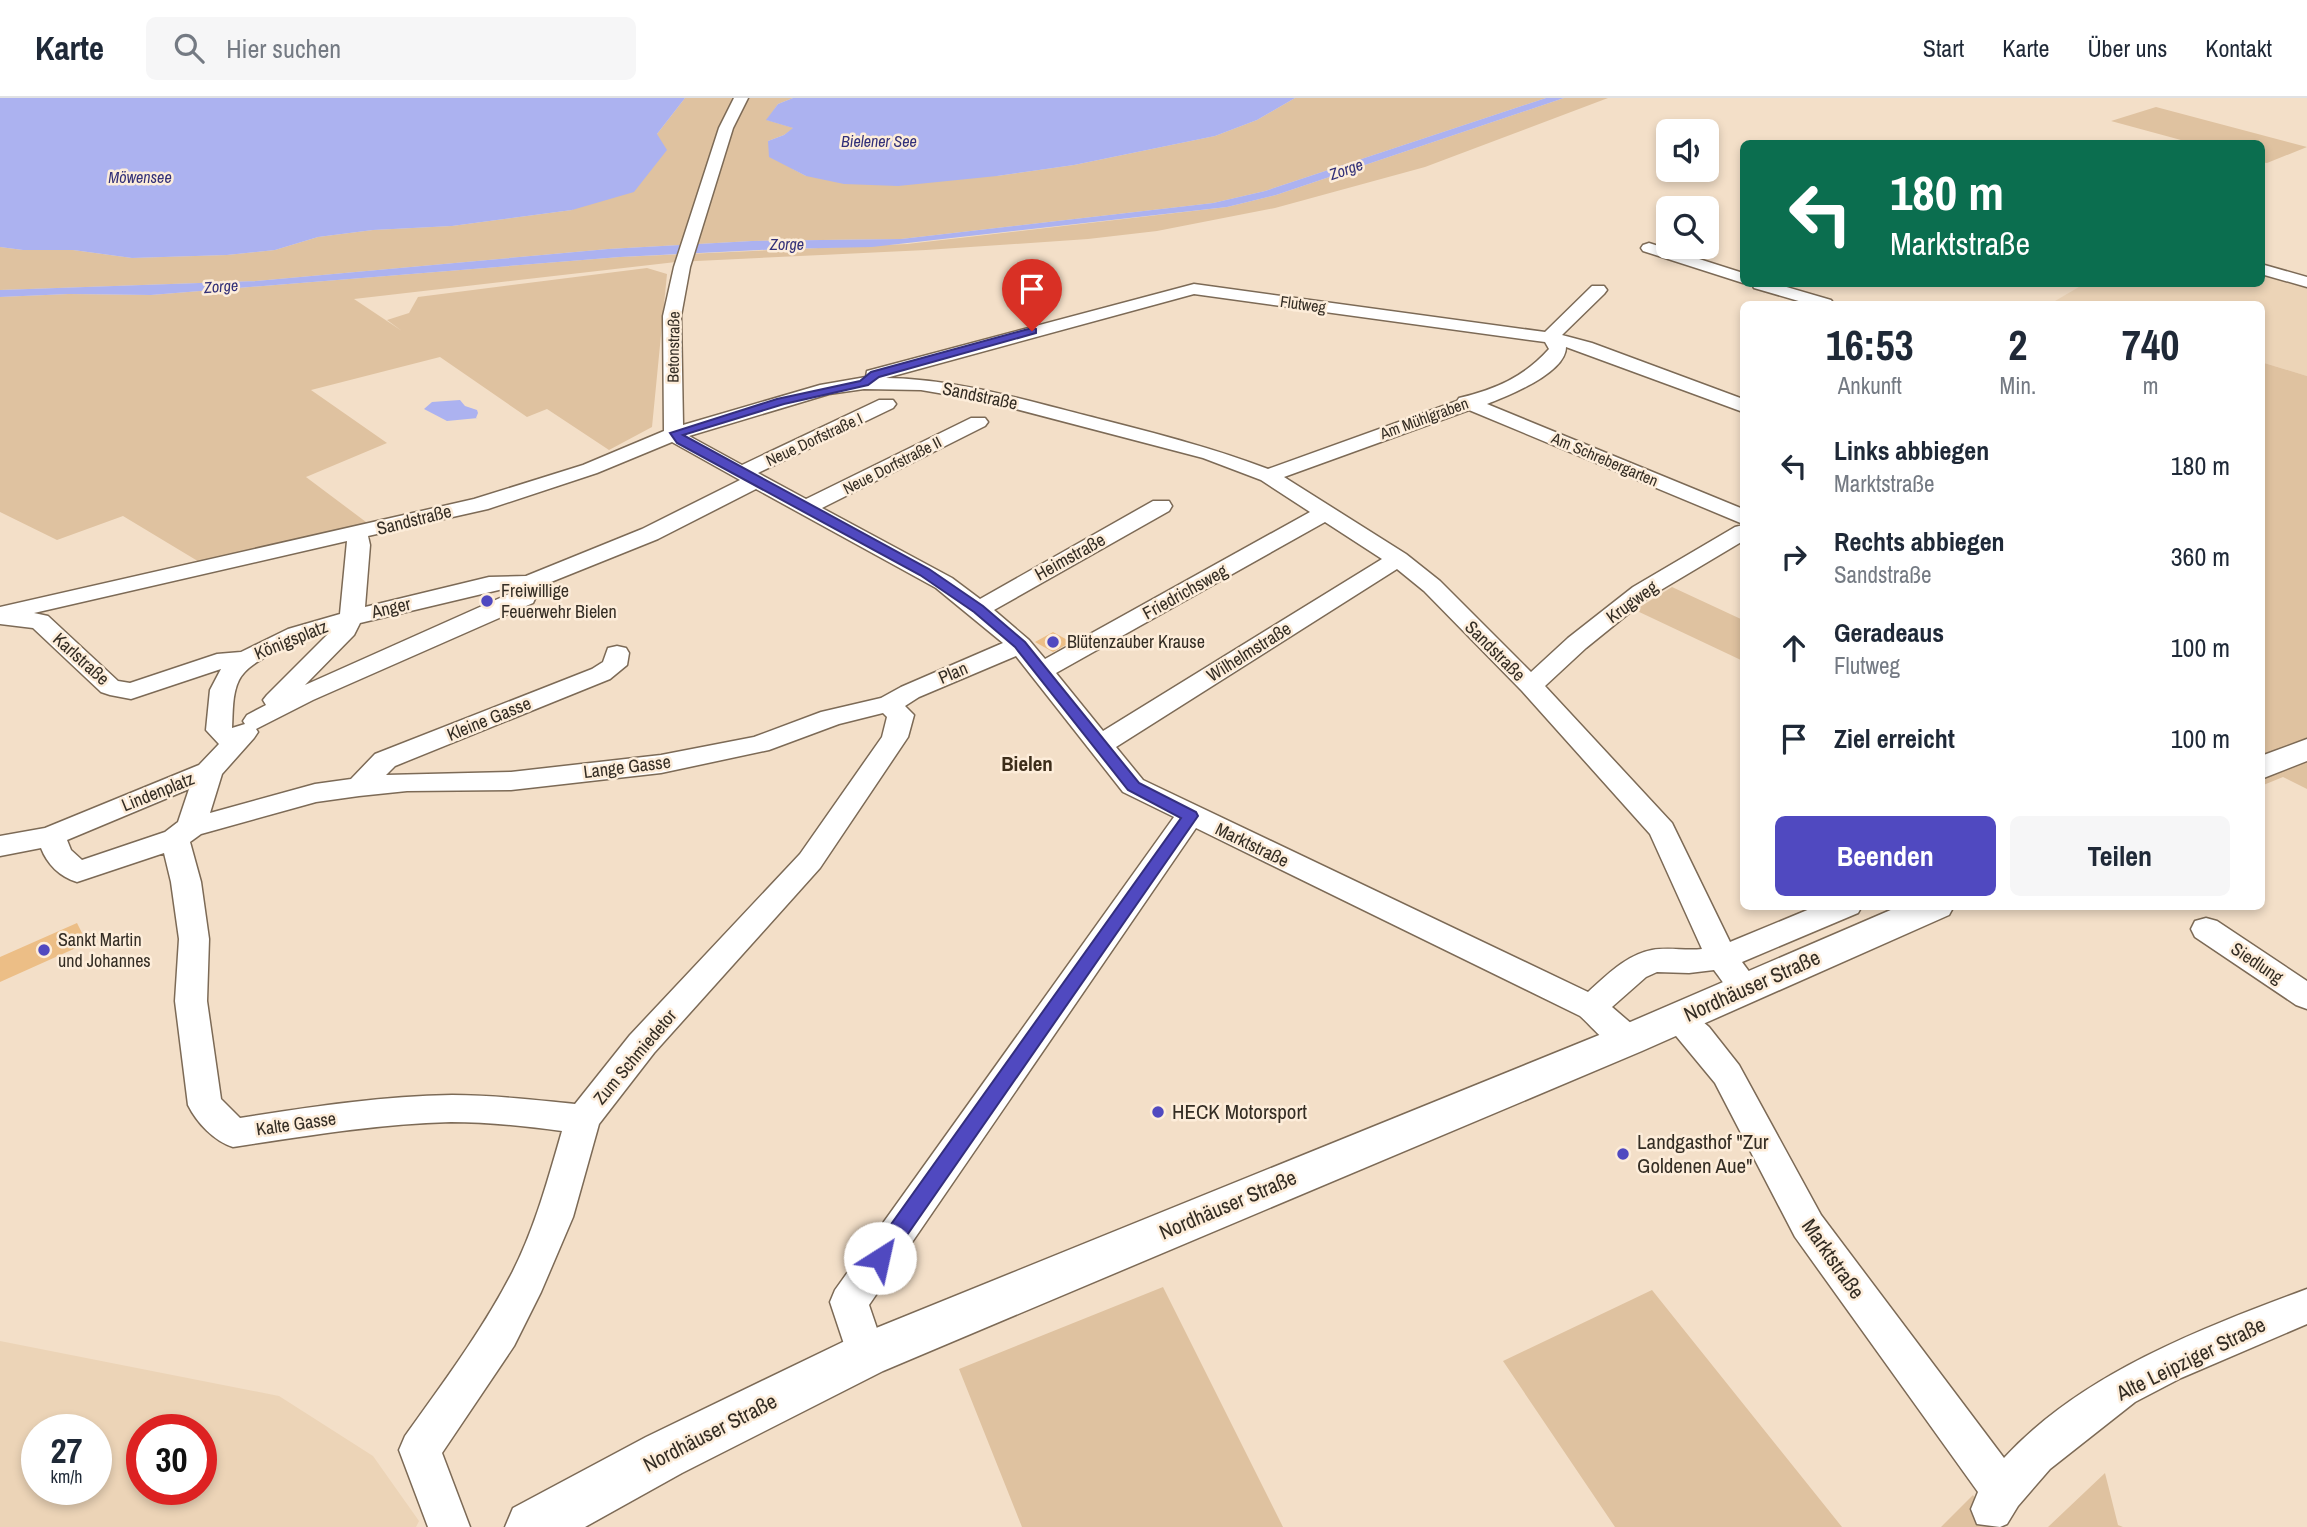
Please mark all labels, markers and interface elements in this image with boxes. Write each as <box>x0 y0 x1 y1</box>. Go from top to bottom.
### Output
search box <box>146 17 636 80</box>
text: Karte <box>35 26 104 70</box>
icon: search <box>170 29 208 67</box>
text: Hier suchen <box>226 31 341 66</box>
text: Start <box>1923 32 1964 64</box>
text: Karte <box>2002 32 2049 64</box>
text: Über uns <box>2087 32 2167 64</box>
text: Kontakt <box>2205 32 2272 64</box>
map controls <box>1656 119 1719 259</box>
button: sound <box>1656 119 1719 182</box>
water label: Bielener See <box>841 130 917 152</box>
water label: Zorge <box>1325 153 1366 185</box>
text: 180 m <box>1890 159 2004 225</box>
water label: Möwensee <box>108 166 172 188</box>
icon: left <box>1775 168 1866 259</box>
button: search <box>1656 196 1719 259</box>
text: Marktstraße <box>1890 222 2030 265</box>
water label: Zorge <box>769 233 804 255</box>
pin <box>1002 259 1062 331</box>
icon: arrive <box>1013 270 1051 308</box>
water label: Zorge <box>202 274 239 298</box>
street label: Flutweg <box>1279 290 1328 318</box>
street label: Betonstraße <box>661 311 685 383</box>
text: 16:53 <box>1826 317 1914 373</box>
text: 2 <box>2008 317 2027 373</box>
text: 740 <box>2122 317 2179 373</box>
text: Ankunft <box>1838 370 1902 401</box>
text: Min. <box>1999 370 2036 401</box>
text: m <box>2143 370 2158 401</box>
street label: Sandstraße <box>940 375 1020 416</box>
street label: Am Mühlgraben <box>1376 392 1471 445</box>
street label: Neue Dorfstraße I <box>762 407 866 471</box>
street label: Am Schrebergarten <box>1547 426 1662 491</box>
street label: Neue Dorfstraße II <box>839 431 945 499</box>
text: Links abbiegen <box>1834 433 1989 468</box>
icon: left <box>1775 447 1813 485</box>
text: 180 m <box>2171 448 2230 483</box>
text: Marktstraße <box>1834 468 1935 499</box>
street label: Sandstraße <box>374 498 454 541</box>
text: Rechts abbiegen <box>1834 524 2005 559</box>
street label: Heimstraße <box>1030 527 1110 586</box>
icon: right <box>1775 538 1813 576</box>
text: 360 m <box>2171 539 2230 574</box>
street label: Friedrichsweg <box>1138 558 1232 625</box>
text: Sandstraße <box>1834 559 1932 590</box>
street label: Krugweg <box>1601 574 1663 629</box>
place label: Freiwillige Feuerwehr Bielen <box>501 578 617 624</box>
street label: Anger <box>368 591 413 624</box>
marker: Freiwillige Feuerwehr Bielen <box>479 593 495 609</box>
street label: Königsplatz <box>250 613 331 666</box>
street label: Sandstraße <box>1460 615 1531 686</box>
text: Geradeaus <box>1834 615 1944 650</box>
street label: Wilhelmstraße <box>1202 616 1296 687</box>
street label: Karlstraße <box>48 627 115 691</box>
place label: Blütenzauber Krause <box>1067 629 1205 654</box>
icon: ahead <box>1775 629 1813 667</box>
text: 100 m <box>2171 630 2230 665</box>
marker: Blütenzauber Krause <box>1045 634 1061 650</box>
text: Flutweg <box>1834 650 1900 681</box>
street label: Plan <box>934 655 971 690</box>
street label: Kleine Gasse <box>443 690 535 747</box>
icon: arrive <box>1775 720 1813 758</box>
text: Ziel erreicht <box>1834 721 1955 756</box>
text: 100 m <box>2171 721 2230 756</box>
street label: Lange Gasse <box>582 749 672 784</box>
district label: Bielen <box>1001 749 1053 778</box>
street label: Lindenplatz <box>118 766 198 817</box>
street label: Marktstraße <box>1211 816 1293 873</box>
button: Beenden <box>1775 816 1996 896</box>
button: Teilen <box>2010 816 2230 896</box>
place label: Sankt Martin und Johannes <box>58 927 151 973</box>
street label: Siedlung <box>2226 936 2289 990</box>
marker: Sankt Martin und Johannes <box>36 942 52 958</box>
street label: Nordhäuser Straße <box>1679 943 1825 1029</box>
street label: Zum Schmiedetor <box>587 1004 682 1110</box>
place label: HECK Motorsport <box>1172 1097 1307 1126</box>
marker: HECK Motorsport <box>1150 1104 1166 1120</box>
street label: Kalte Gasse <box>254 1106 337 1141</box>
place label: Landgasthof "Zur Goldenen Aue" <box>1637 1127 1769 1180</box>
marker: Landgasthof "Zur Goldenen Aue" <box>1615 1146 1631 1162</box>
street label: Nordhäuser Straße <box>1155 1163 1301 1246</box>
street label: Marktstraße <box>1795 1213 1872 1305</box>
position arrow <box>843 1221 917 1295</box>
street label: Alte Leipziger Straße <box>2110 1310 2270 1408</box>
street label: Nordhäuser Straße <box>638 1386 782 1479</box>
speed limit sign: 30 <box>126 1414 217 1505</box>
text: 27 <box>51 1427 82 1474</box>
text: km/h <box>51 1464 83 1489</box>

